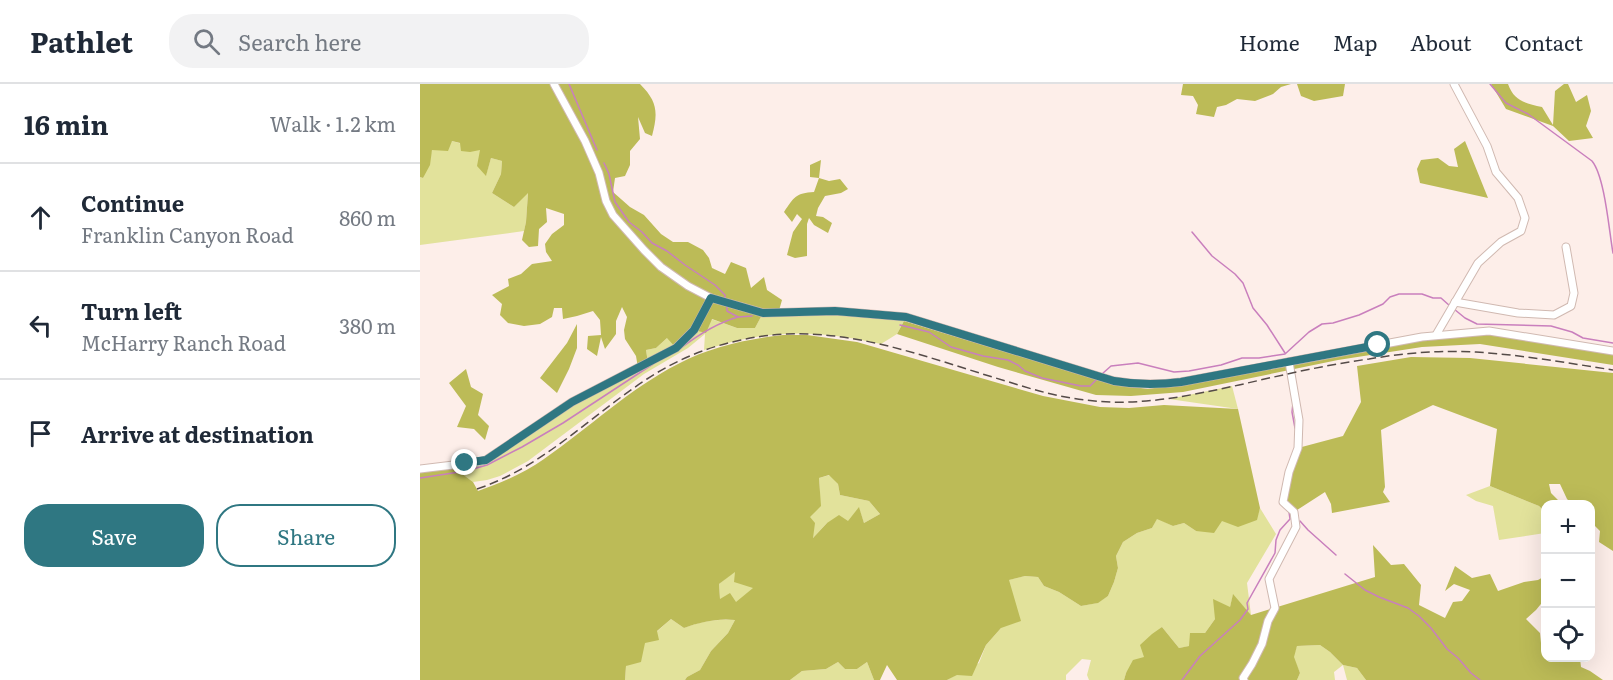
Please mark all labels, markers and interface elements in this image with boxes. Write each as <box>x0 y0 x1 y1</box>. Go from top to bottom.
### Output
search box <box>169 14 589 68</box>
text: Pathlet <box>30 20 133 62</box>
icon: search <box>190 25 223 58</box>
text: Search here <box>238 25 361 58</box>
text: Home <box>1239 26 1300 57</box>
text: Map <box>1333 26 1377 57</box>
text: About <box>1410 26 1472 57</box>
text: Contact <box>1505 26 1583 57</box>
text: 16 min <box>24 104 109 143</box>
text: Walk · 1.2 km <box>270 108 396 138</box>
text: Continue <box>81 186 184 219</box>
icon: ahead <box>24 201 57 234</box>
text: 860 m <box>339 202 396 232</box>
text: Franklin Canyon Road <box>81 219 294 249</box>
text: Turn left <box>81 294 182 327</box>
icon: left <box>24 309 57 342</box>
text: 380 m <box>339 310 396 340</box>
text: McHarry Ranch Road <box>81 327 286 357</box>
route start <box>1364 331 1390 357</box>
icon: arrive <box>24 417 57 450</box>
text: Arrive at destination <box>81 417 314 450</box>
route end <box>451 449 477 475</box>
map controls <box>1541 500 1595 662</box>
button: + <box>1541 500 1595 554</box>
button: Save <box>24 504 204 567</box>
button: Share <box>216 504 396 567</box>
button: − <box>1541 554 1595 608</box>
button: locate <box>1541 608 1595 662</box>

